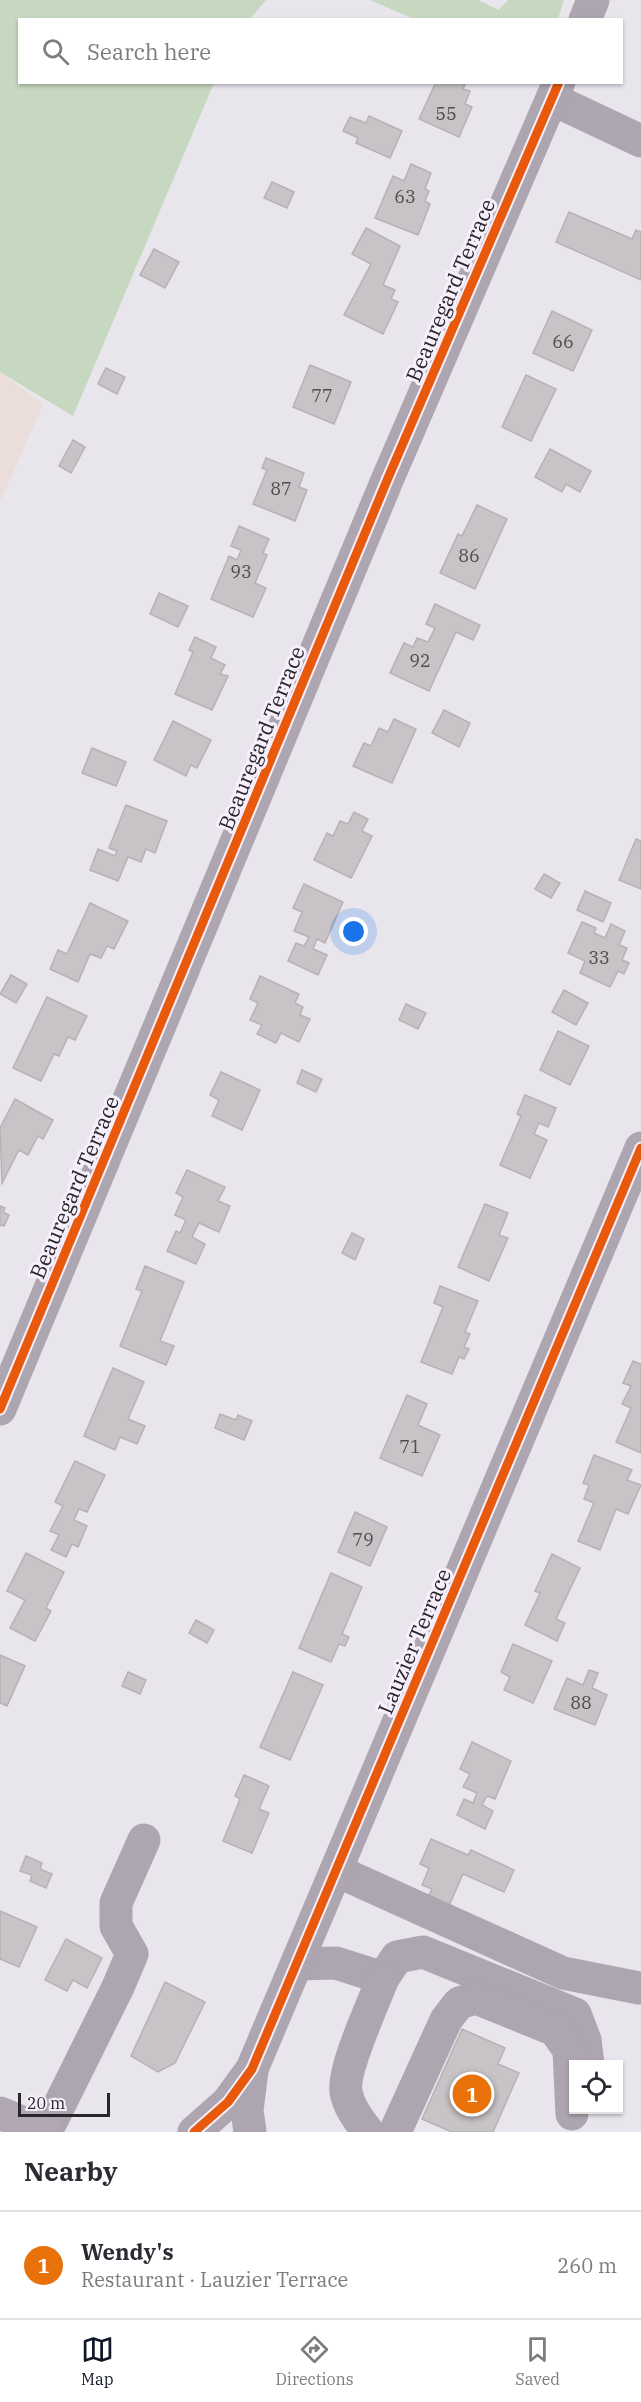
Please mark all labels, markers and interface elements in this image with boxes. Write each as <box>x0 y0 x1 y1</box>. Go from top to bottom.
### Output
search box <box>18 18 623 84</box>
icon: search <box>39 35 72 68</box>
text: Search here <box>87 37 211 66</box>
house number: 55 <box>435 102 457 125</box>
house number: 63 <box>394 185 416 208</box>
street label: Beauregard Terrace <box>399 194 501 386</box>
house number: 66 <box>552 330 574 353</box>
house number: 77 <box>311 384 333 407</box>
house number: 87 <box>270 477 292 500</box>
house number: 86 <box>458 544 480 567</box>
house number: 93 <box>230 560 252 583</box>
street label: Beauregard Terrace <box>211 642 311 834</box>
house number: 92 <box>409 649 431 672</box>
your location <box>339 917 368 946</box>
house number: 33 <box>588 946 610 969</box>
street label: Beauregard Terrace <box>23 1091 125 1283</box>
house number: 71 <box>399 1435 421 1458</box>
house number: 79 <box>352 1528 374 1551</box>
street label: Lauzier Terrace <box>371 1564 457 1718</box>
house number: 88 <box>570 1691 592 1714</box>
map controls <box>569 2060 623 2114</box>
button: locate <box>569 2060 623 2114</box>
pin: 1 <box>452 2072 492 2116</box>
scale bar <box>18 2090 110 2118</box>
text: 20 m <box>27 2093 65 2113</box>
text: Nearby <box>24 2154 118 2188</box>
text: Wendy's <box>81 2237 174 2266</box>
text: 1 <box>38 2252 50 2279</box>
text: 260 m <box>557 2252 617 2279</box>
text: Restaurant · Lauzier Terrace <box>81 2266 348 2293</box>
tab: Map <box>81 2333 114 2389</box>
tab: Directions <box>276 2333 354 2389</box>
tab: Saved <box>515 2333 560 2389</box>

